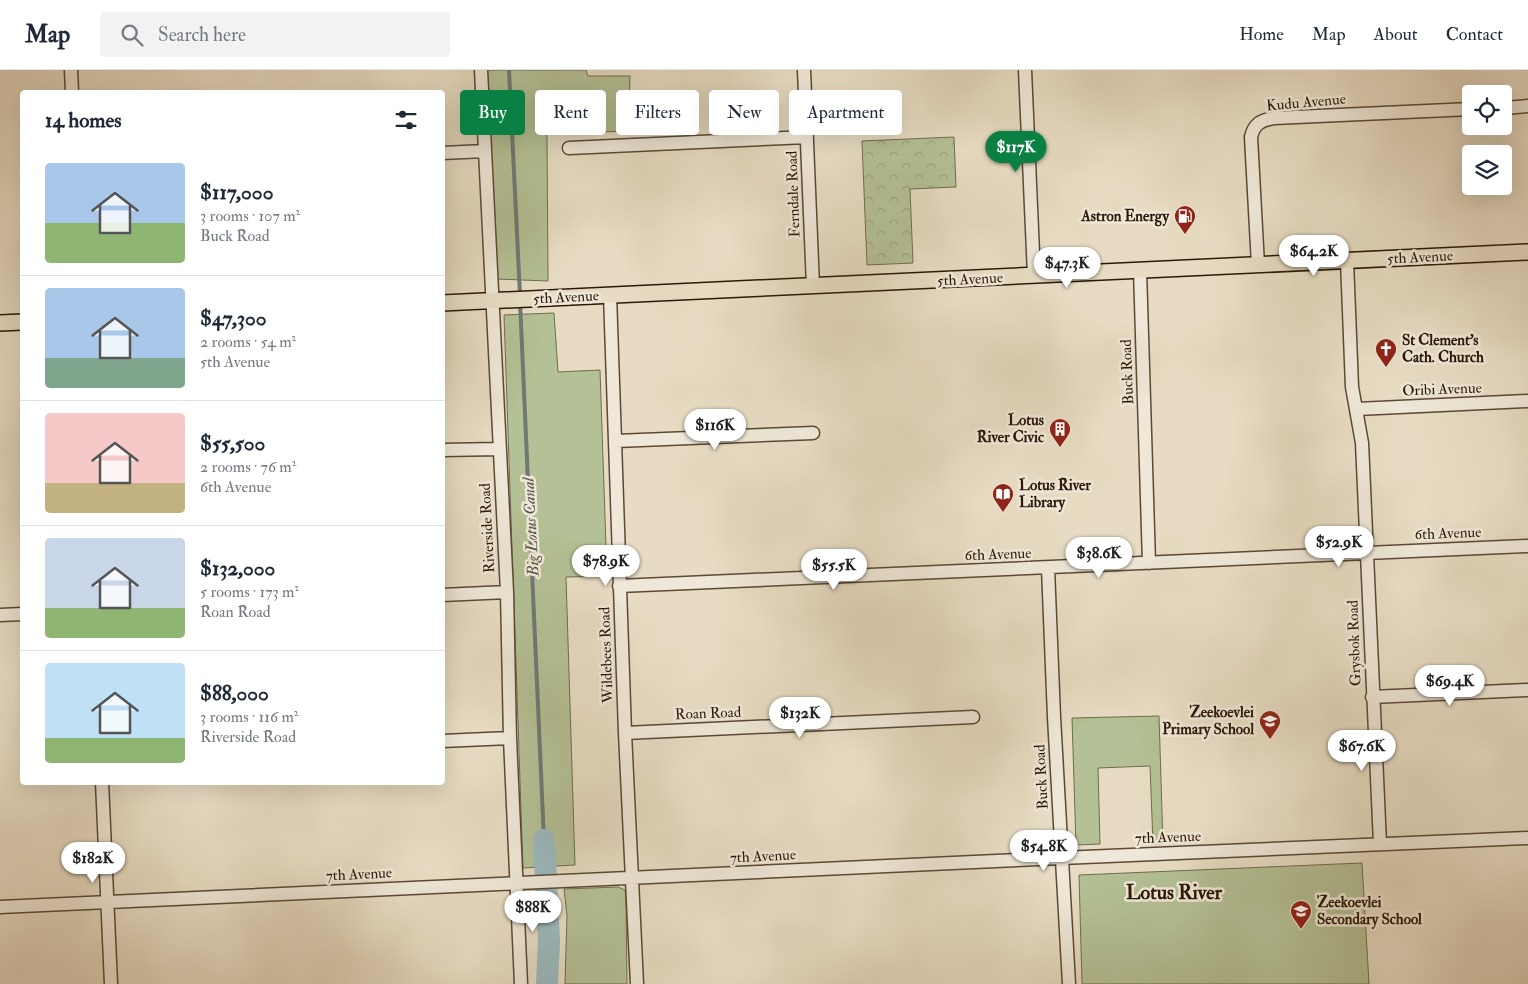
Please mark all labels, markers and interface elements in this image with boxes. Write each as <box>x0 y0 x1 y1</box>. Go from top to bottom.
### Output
search box <box>100 12 450 57</box>
text: Map <box>25 19 70 50</box>
icon: search <box>118 21 146 49</box>
text: Search here <box>158 23 246 47</box>
text: Home <box>1239 23 1284 46</box>
text: Map <box>1312 23 1346 46</box>
text: About <box>1374 23 1418 46</box>
text: Contact <box>1446 23 1503 46</box>
map controls <box>1462 85 1512 195</box>
button: locate <box>1462 85 1512 135</box>
chip: Buy <box>460 90 525 135</box>
chip: Rent <box>535 90 606 135</box>
chip: Filters <box>616 90 699 135</box>
chip: New <box>709 90 779 135</box>
chip: Apartment <box>789 90 902 135</box>
street label: Kudu Avenue <box>1266 90 1347 115</box>
icon: filters <box>392 106 420 134</box>
text: 14 homes <box>45 107 122 134</box>
pin: $117K <box>981 131 1051 173</box>
text: $117K <box>996 137 1036 157</box>
button: layers <box>1462 145 1512 195</box>
street label: Ferndale Road <box>782 150 805 238</box>
text: $117,000 <box>200 179 273 206</box>
icon: home <box>85 183 145 243</box>
fuel station icon: Astron Energy <box>1173 204 1197 235</box>
text: 3 rooms · 107 m² <box>200 206 300 226</box>
place label: Astron Energy <box>1080 207 1170 227</box>
text: Buck Road <box>200 226 270 246</box>
pin: $64.2K <box>1273 234 1355 277</box>
text: $64.2K <box>1290 241 1338 261</box>
pin: $47.3K <box>1026 246 1108 289</box>
street label: 5th Avenue <box>1387 246 1453 269</box>
text: $47.3K <box>1045 253 1089 273</box>
street label: 5th Avenue <box>937 268 1003 291</box>
street label: 5th Avenue <box>533 286 599 309</box>
text: $47,300 <box>200 305 267 332</box>
icon: home <box>85 308 145 368</box>
place label: St Clement's Cath. Church <box>1402 331 1484 367</box>
text: 2 rooms · 54 m² <box>200 332 296 352</box>
church icon: St Clement's Cath. Church <box>1374 337 1398 368</box>
street label: Buck Road <box>1117 338 1138 405</box>
text: 5th Avenue <box>200 352 270 372</box>
street label: Oribi Avenue <box>1402 379 1482 400</box>
pin: $116K <box>680 408 750 451</box>
place label: Lotus River Civic <box>977 411 1045 447</box>
text: $116K <box>695 415 735 435</box>
building icon: Lotus River Civic <box>1048 417 1072 448</box>
text: $55,500 <box>200 430 265 457</box>
icon: home <box>85 433 145 493</box>
text: 2 rooms · 76 m² <box>200 457 296 477</box>
water label: Big Lotus Canal <box>518 476 544 578</box>
place label: Lotus River Library <box>1019 476 1091 513</box>
text: 6th Avenue <box>200 477 271 497</box>
street label: Riverside Road <box>476 482 499 573</box>
library icon: Lotus River Library <box>991 482 1015 513</box>
street label: 6th Avenue <box>1414 523 1482 544</box>
pin: $52.9K <box>1298 526 1380 568</box>
text: $52.9K <box>1316 532 1362 552</box>
pin: $38.6K <box>1058 536 1140 579</box>
text: $38.6K <box>1076 543 1122 563</box>
pin: $78.9K <box>565 544 647 587</box>
street label: 6th Avenue <box>964 544 1032 565</box>
pin: $55.5K <box>793 548 875 591</box>
text: $78.9K <box>583 551 629 571</box>
text: $132,000 <box>200 555 275 582</box>
text: $55.5K <box>812 555 856 575</box>
icon: home <box>85 558 145 618</box>
text: 5 rooms · 173 m² <box>200 582 299 602</box>
street label: Grysbok Road <box>1343 599 1365 686</box>
text: Roan Road <box>200 602 271 622</box>
street label: Wildebees Road <box>595 606 618 704</box>
pin: $69.4K <box>1409 664 1491 707</box>
text: $69.4K <box>1426 671 1474 691</box>
text: $88,000 <box>200 680 269 707</box>
icon: home <box>85 683 145 743</box>
pin: $132K <box>765 696 835 739</box>
street label: Roan Road <box>675 703 742 724</box>
text: $132K <box>780 703 820 723</box>
place label: Zeekoevlei Primary School <box>1162 703 1254 740</box>
text: 3 rooms · 116 m² <box>200 707 298 727</box>
school or university icon: Zeekoevlei Primary School <box>1258 709 1282 740</box>
text: Riverside Road <box>200 727 296 747</box>
pin: $67.6K <box>1321 730 1403 772</box>
text: $67.6K <box>1339 736 1385 756</box>
street label: Buck Road <box>1030 743 1053 810</box>
street label: 7th Avenue <box>1135 827 1201 848</box>
pin: $54.8K <box>1003 830 1085 872</box>
text: $54.8K <box>1021 836 1067 856</box>
pin: $182K <box>58 842 128 884</box>
street label: 7th Avenue <box>729 845 797 868</box>
text: $182K <box>72 848 114 868</box>
street label: 7th Avenue <box>325 863 393 886</box>
district label: Lotus River <box>1126 880 1223 905</box>
pin: $88K <box>503 890 563 933</box>
place label: Zeekoevlei Secondary School <box>1317 893 1422 930</box>
text: $88K <box>515 897 551 917</box>
school or university icon: Zeekoevlei Secondary School <box>1289 899 1313 930</box>

